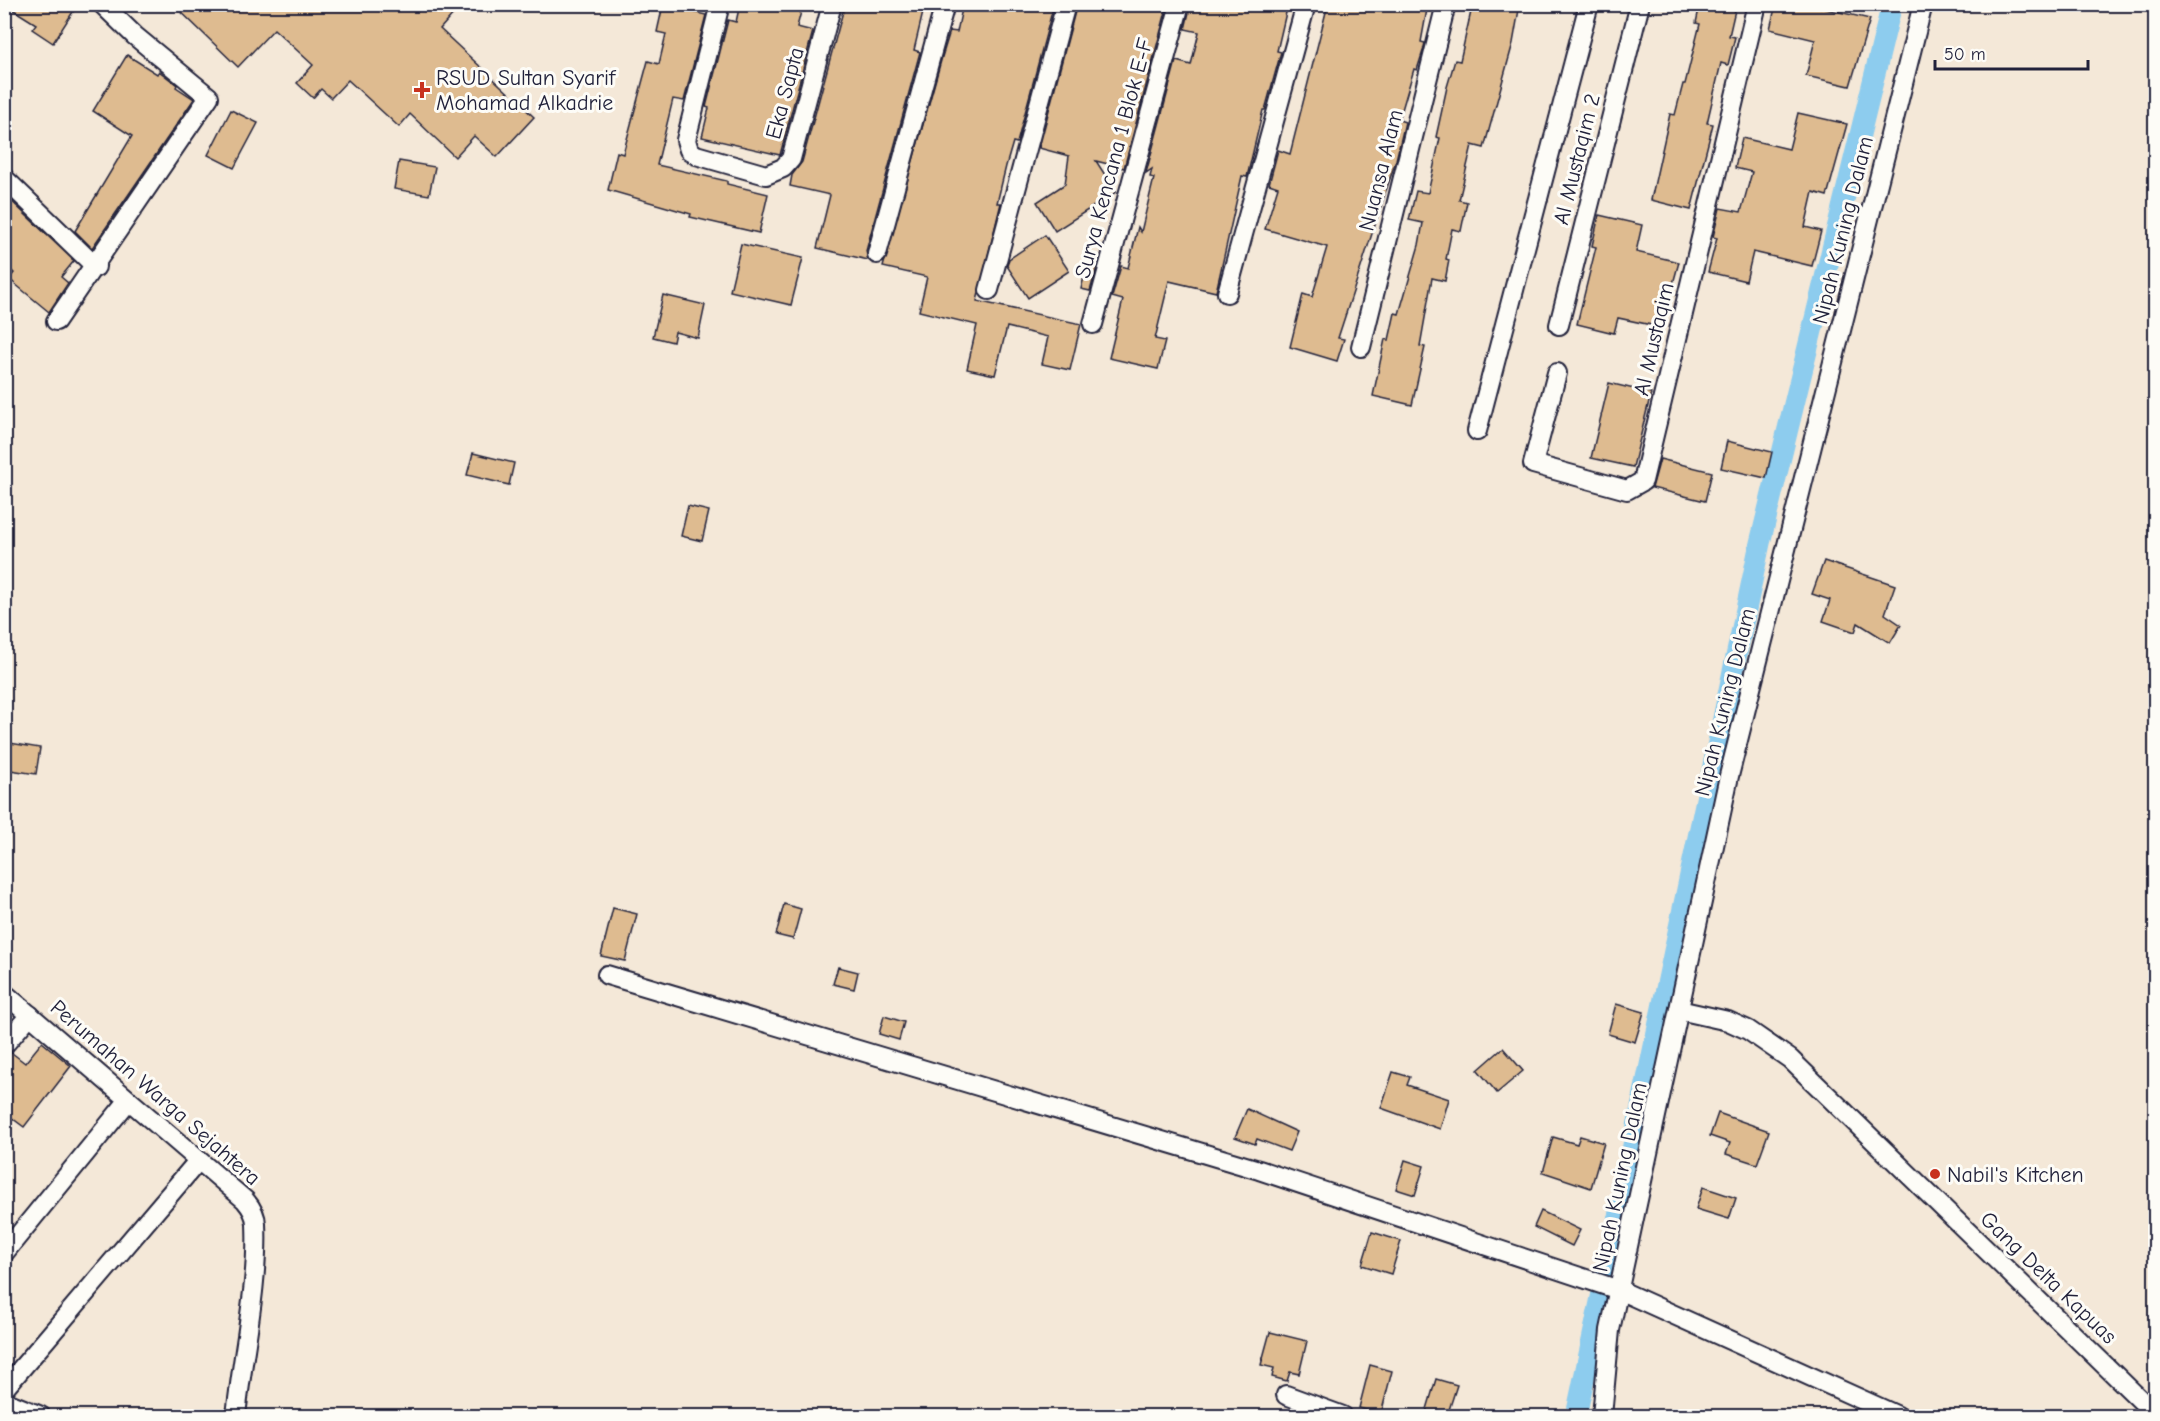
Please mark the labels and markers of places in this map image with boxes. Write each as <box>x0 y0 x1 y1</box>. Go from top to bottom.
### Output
place label: RSUD Sultan Syarif Mohamad Alkadrie <box>436 65 617 116</box>
marker: RSUD Sultan Syarif Mohamad Alkadrie <box>413 81 431 99</box>
place label: Nabil's Kitchen <box>1947 1162 2084 1188</box>
marker: Nabil's Kitchen <box>1928 1167 1942 1181</box>

